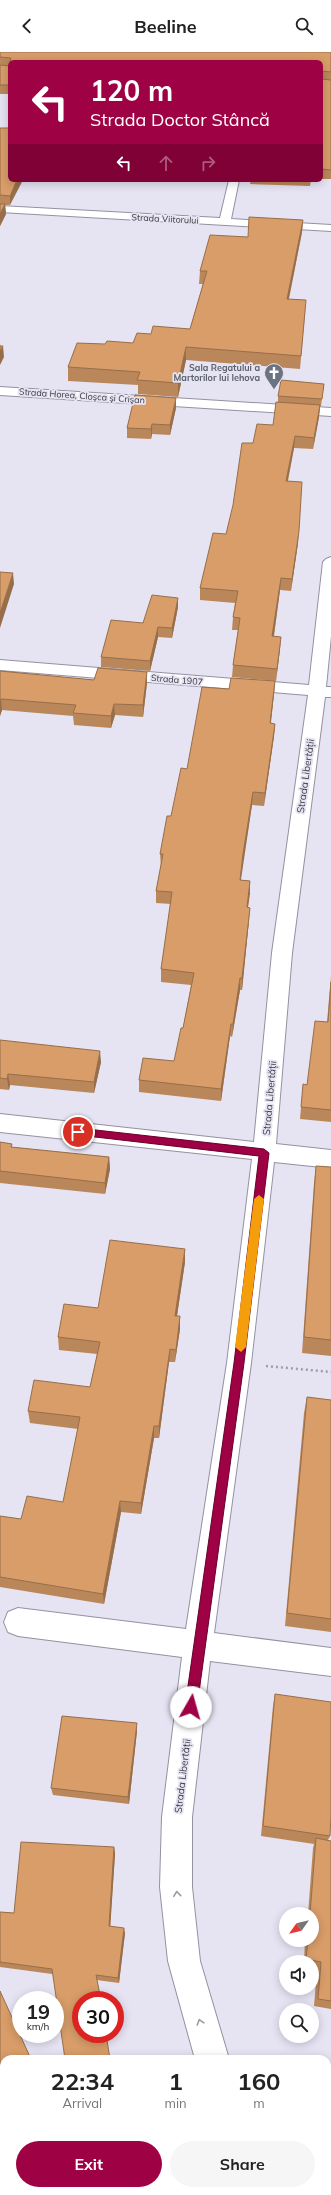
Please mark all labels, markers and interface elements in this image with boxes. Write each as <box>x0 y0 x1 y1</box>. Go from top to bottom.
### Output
icon: back <box>16 15 38 37</box>
text: Beeline <box>134 15 197 38</box>
icon: search <box>293 15 315 37</box>
text: 120 m <box>90 73 173 108</box>
icon: left <box>24 76 76 128</box>
text: Strada Doctor Stâncă <box>90 108 270 131</box>
icon: left <box>113 152 135 174</box>
icon: ahead <box>155 152 177 174</box>
icon: right <box>197 152 219 174</box>
street label: Strada Viitorului <box>131 211 199 226</box>
place label: Sala Regatului a Martorilor lui Iehova <box>173 362 260 383</box>
church icon: Sala Regatului a Martorilor lui Iehova <box>263 362 285 390</box>
street label: Strada Horea, Cloşca şi Crişan <box>19 386 145 405</box>
street label: Strada 1907 <box>151 672 203 687</box>
street label: Strada Libertății <box>294 738 317 814</box>
street label: Strada Libertății <box>260 1060 279 1136</box>
pin <box>61 1115 95 1149</box>
icon: arrive <box>67 1121 89 1143</box>
position arrow <box>170 1686 212 1728</box>
street label: Strada Libertății <box>171 1738 194 1814</box>
one-way arrow <box>172 1891 181 1897</box>
north arrow <box>279 1907 319 1947</box>
map controls <box>279 1907 319 2043</box>
button: sound <box>279 1955 319 1995</box>
speed limit sign: 30 <box>72 1991 124 2043</box>
text: 19 <box>26 1999 50 2024</box>
button: search <box>279 2003 319 2043</box>
one-way arrow <box>196 2018 205 2025</box>
text: km/h <box>27 2020 49 2033</box>
text: 22:34 <box>51 2066 114 2096</box>
text: 1 <box>168 2066 183 2096</box>
text: 160 <box>237 2066 280 2096</box>
text: Arrival <box>62 2095 102 2111</box>
text: min <box>165 2095 187 2111</box>
text: m <box>253 2095 265 2111</box>
button: Exit <box>16 2141 162 2187</box>
button: Share <box>170 2141 315 2187</box>

